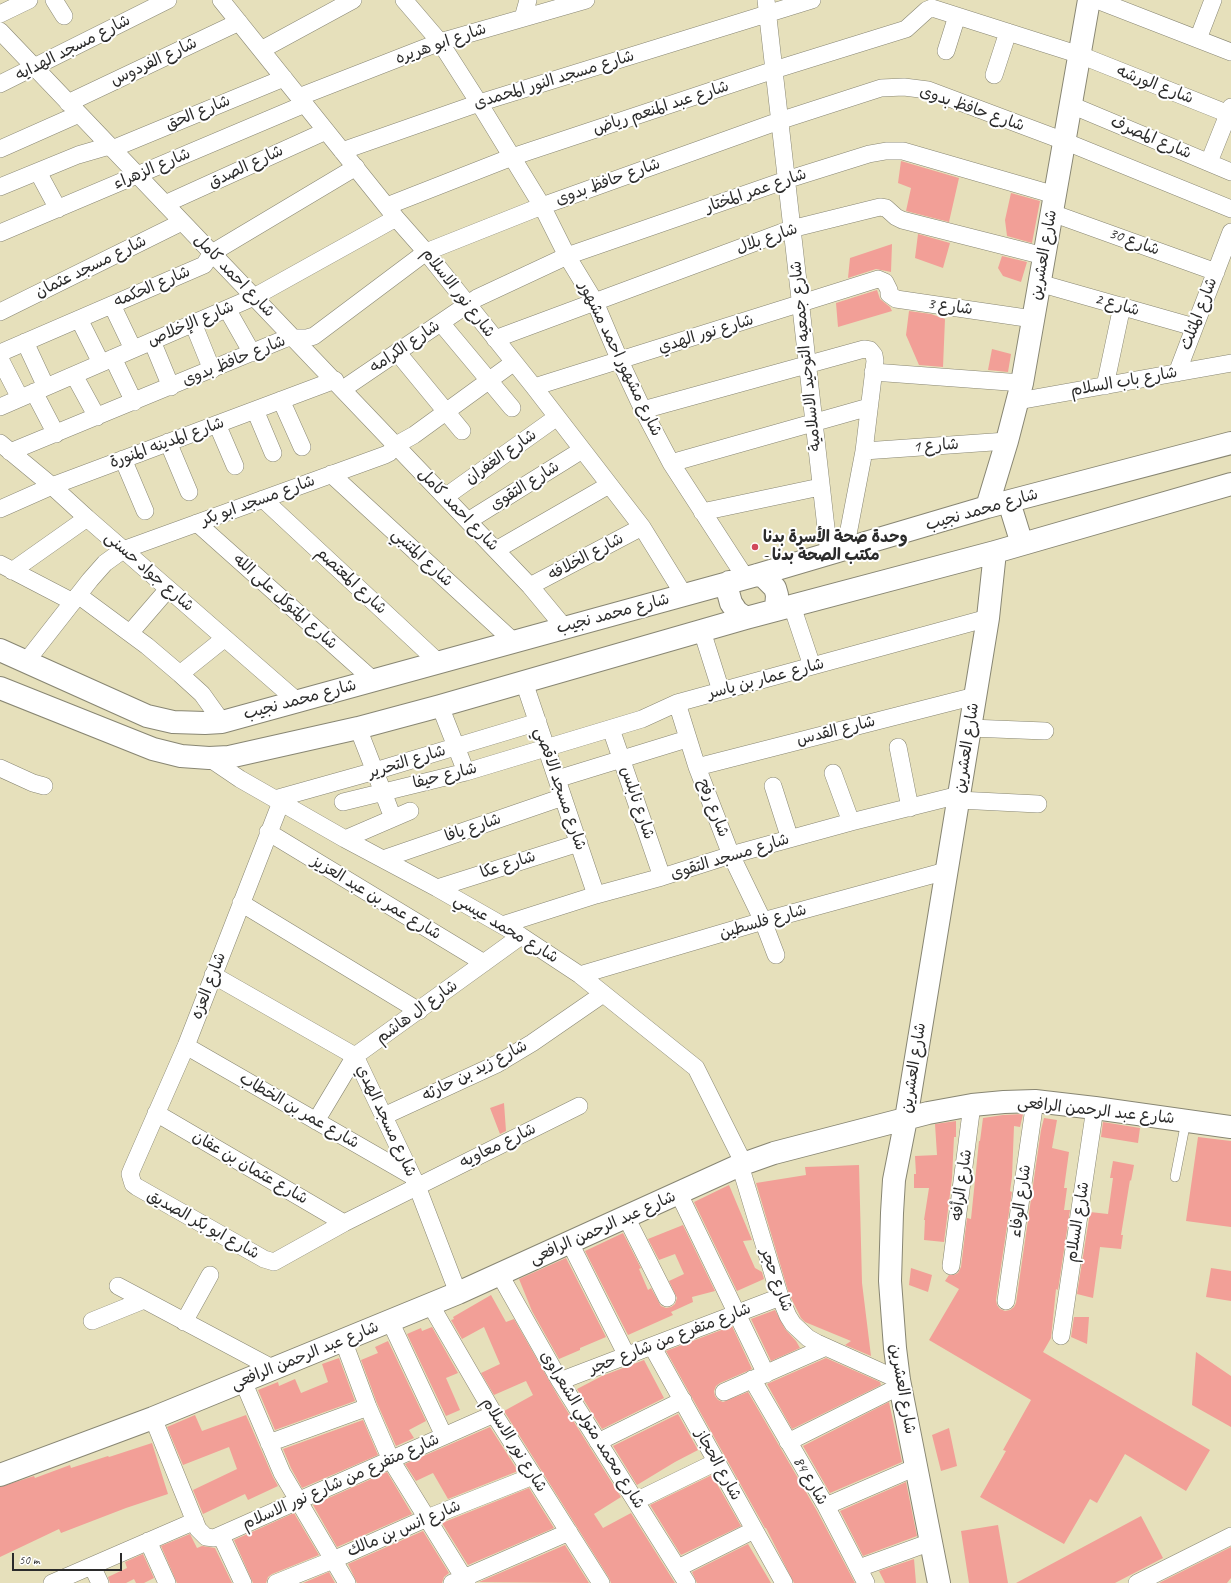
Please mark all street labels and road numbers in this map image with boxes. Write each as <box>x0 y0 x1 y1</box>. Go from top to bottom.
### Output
street label: شارع مسجد الهدايه <box>12 11 134 85</box>
street label: شارع ابو هريره <box>393 19 489 69</box>
street label: شارع الفردوس <box>108 34 200 90</box>
street label: شارع مسجد النور المحمدى <box>471 46 637 114</box>
street label: شارع الورشه <box>1114 62 1196 108</box>
street label: شارع عبد المنعم رياض <box>591 77 731 139</box>
street label: شارع حافظ بدوى <box>917 82 1027 136</box>
street label: شارع الحق <box>163 91 233 135</box>
street label: شارع المصرف <box>1108 112 1194 164</box>
street label: شارع الصدق <box>205 141 287 193</box>
street label: شارع الزهراء <box>111 144 193 194</box>
street label: شارع حافظ بدوى <box>553 154 663 210</box>
street label: شارع عمر المختار <box>703 165 809 217</box>
street label: شارع العشرين <box>1027 208 1061 302</box>
street label: شارع بلال <box>734 220 800 258</box>
street label: شارع 30 <box>1106 224 1162 260</box>
street label: شارع احمد كامل <box>190 230 278 322</box>
street label: شارع مسجد عثمان <box>32 232 150 302</box>
street label: شارع نور الاسلام <box>417 245 499 341</box>
street label: شارع جمعيه التوحيد الاسلامية <box>786 260 826 452</box>
street label: شارع الحكمه <box>111 262 193 312</box>
street label: شارع المثلث <box>1176 275 1222 353</box>
street label: شارع مشهور احمد مشهور <box>574 279 666 439</box>
street label: شارع 2 <box>1092 289 1142 321</box>
street label: شارع 3 <box>926 294 974 320</box>
street label: شارع الإخلاص <box>145 297 237 351</box>
street label: شارع نور الهدي <box>656 310 756 358</box>
street label: شارع الكرامه <box>366 316 444 378</box>
street label: شارع حافظ بدوى <box>179 332 289 390</box>
street label: شارع باب السلام <box>1069 363 1179 401</box>
street label: شارع المدينه المنورة <box>107 413 227 473</box>
street label: شارع الغفران <box>462 425 540 489</box>
street label: شارع 1 <box>913 435 959 457</box>
street label: شارع التقوى <box>487 457 563 515</box>
street label: شارع احمد كامل <box>414 464 502 556</box>
street label: شارع مسجد ابو بكر <box>198 471 318 531</box>
street label: شارع محمد نجيب <box>924 485 1040 535</box>
street label: شارع المتنبي <box>387 525 457 591</box>
street label: شارع جواد حسنى <box>100 528 198 616</box>
street label: شارع الخلافه <box>545 529 627 585</box>
street label: شارع المعتصم <box>312 543 390 619</box>
street label: شارع المتوكل على الله <box>229 550 341 654</box>
street label: شارع محمد نجيب <box>554 590 672 638</box>
street label: شارع عمار بن ياسر <box>706 654 826 704</box>
street label: شارع محمد نجيب <box>241 676 359 724</box>
street label: شارع العشرين <box>950 701 984 795</box>
street label: شارع القدس <box>795 712 877 750</box>
street label: شارع مسجد الاقصي <box>530 725 590 853</box>
street label: شارع التحرير <box>366 741 448 783</box>
street label: شارع حيفا <box>411 759 479 793</box>
street label: شارع نابلس <box>616 764 658 842</box>
street label: شارع رفح <box>693 776 733 840</box>
street label: شارع يافا <box>442 809 504 847</box>
street label: شارع مسجد التقوى <box>668 830 792 884</box>
street label: شارع عكا <box>478 847 538 883</box>
street label: شارع عمر بن عبد العزيز <box>308 852 444 944</box>
street label: شارع محمد عيسي <box>450 890 562 968</box>
street label: شارع فلسطين <box>717 900 809 944</box>
street label: شارع العزه <box>187 950 231 1022</box>
street label: شارع ال هاشم <box>372 976 462 1048</box>
street label: شارع العشرين <box>897 1021 931 1115</box>
street label: شارع زيد بن حارثه <box>419 1036 531 1106</box>
street label: شارع مسجد الهدي <box>352 1062 420 1180</box>
street label: شارع عمر بن الخطاب <box>236 1069 362 1153</box>
street label: شارع عبد الرحمن الرافعى <box>1017 1093 1175 1129</box>
street label: شارع معاويه <box>457 1119 539 1173</box>
street label: شارع عثمان بن عفان <box>189 1127 311 1209</box>
street label: شارع الرأفه <box>947 1148 977 1222</box>
street label: شارع الوفاء <box>1006 1163 1036 1239</box>
street label: شارع السلام <box>1062 1180 1094 1264</box>
street label: شارع ابو بكر الصديق <box>143 1186 263 1264</box>
street label: شارع عبد الرحمن الرافعى <box>527 1187 679 1269</box>
street label: شارع حجر <box>756 1245 796 1315</box>
street label: شارع متفرع من شارع حجر <box>586 1299 754 1379</box>
street label: شارع عبد الرحمن الرافعى <box>228 1318 382 1394</box>
street label: شارع العشرين <box>885 1342 919 1436</box>
street label: شارع محمد متولي الشعراوى <box>535 1347 649 1513</box>
street label: شارع نور الاسلام <box>477 1394 551 1496</box>
street label: شارع الحجاز <box>691 1426 745 1504</box>
street label: شارع متفرع من شارع نور الاسلام <box>239 1430 443 1534</box>
street label: شارع 84 <box>788 1453 832 1509</box>
street label: شارع انس بن مالك <box>344 1496 464 1562</box>

